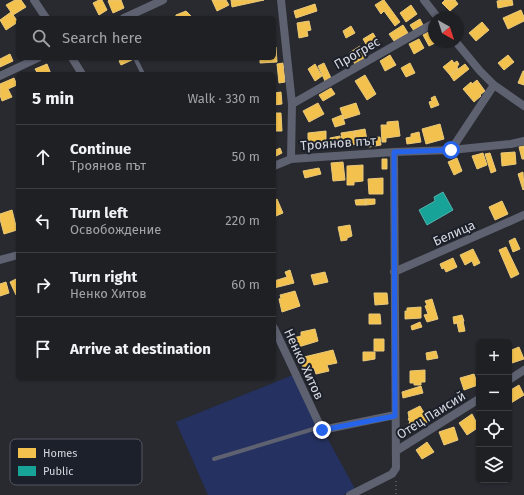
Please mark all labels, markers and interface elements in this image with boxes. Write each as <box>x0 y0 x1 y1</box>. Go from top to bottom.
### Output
north arrow <box>428 12 464 48</box>
search box <box>16 16 276 60</box>
icon: search <box>30 27 52 49</box>
text: Search here <box>62 29 142 47</box>
street label: Прогрес <box>331 34 383 72</box>
text: 5 min <box>32 88 74 109</box>
text: Walk · 330 m <box>187 91 260 106</box>
street label: Троянов път <box>300 133 377 153</box>
text: Continue <box>70 140 131 158</box>
route start <box>442 141 460 159</box>
icon: ahead <box>32 146 54 168</box>
text: 50 m <box>232 149 260 164</box>
text: Троянов път <box>70 158 146 173</box>
text: Turn left <box>70 204 128 222</box>
icon: left <box>32 210 54 232</box>
text: 220 m <box>225 213 260 228</box>
street label: Белица <box>431 217 477 249</box>
text: Освобождение <box>70 222 161 237</box>
text: Turn right <box>70 268 137 286</box>
icon: right <box>32 274 54 296</box>
text: 60 m <box>231 277 260 292</box>
text: Ненко Хитов <box>70 286 147 301</box>
street label: Ненко Хитов <box>281 326 327 402</box>
icon: arrive <box>32 338 54 360</box>
map controls <box>476 339 512 483</box>
button: + <box>476 339 512 375</box>
text: Arrive at destination <box>70 340 211 358</box>
button: − <box>476 375 512 411</box>
street label: Отец Паисий <box>394 388 468 442</box>
button: locate <box>476 411 512 447</box>
route end <box>313 421 331 439</box>
legend <box>10 439 142 485</box>
text: Homes <box>43 447 77 460</box>
button: layers <box>476 447 512 483</box>
text: Public <box>43 465 74 478</box>

